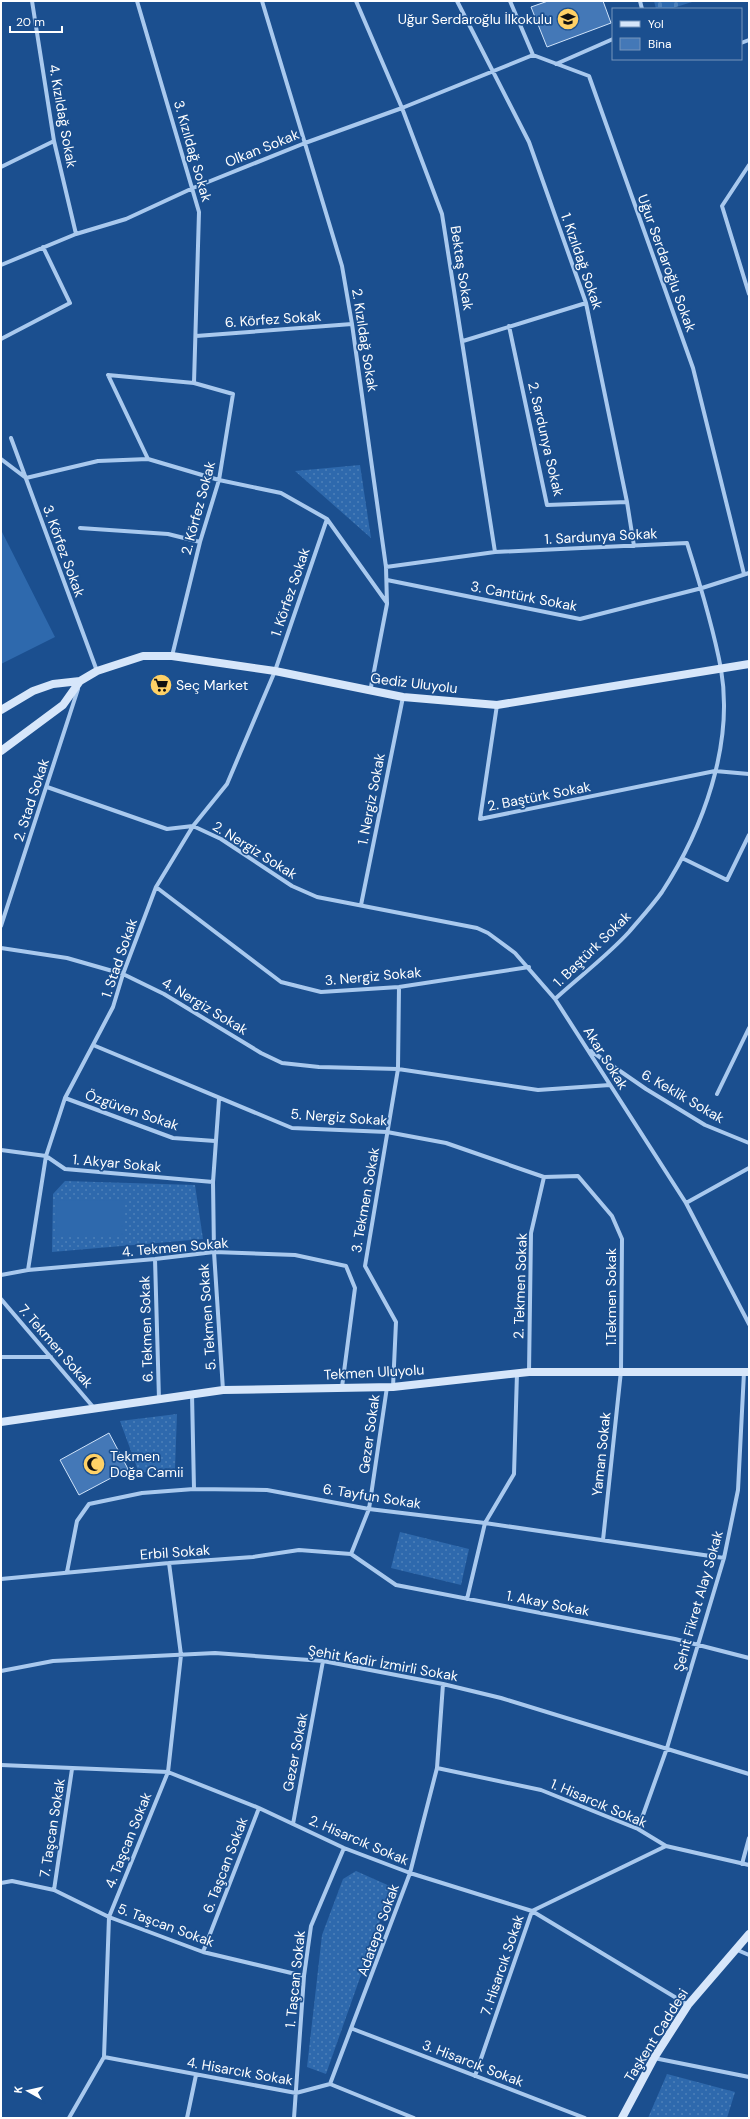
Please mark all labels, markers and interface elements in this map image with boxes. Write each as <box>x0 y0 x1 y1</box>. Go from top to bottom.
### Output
school or university icon: Uğur Serdaroğlu İlkokulu <box>555 6 581 32</box>
scale bar <box>10 8 62 34</box>
legend <box>612 8 742 60</box>
place label: Uğur Serdaroğlu İlkokulu <box>398 10 552 28</box>
text: 20 m <box>16 14 45 30</box>
text: Yol <box>648 16 664 32</box>
text: Bina <box>648 36 672 52</box>
street label: 4. Kızıldağ Sokak <box>45 63 81 169</box>
street label: 3. Kızıldağ Sokak <box>170 98 216 204</box>
street label: Olkan Sokak <box>222 125 302 171</box>
street label: Uğur Serdaroğlu Sokak <box>634 192 700 334</box>
street label: 1. Kızıldağ Sokak <box>557 210 607 312</box>
street label: Bektaş Sokak <box>446 224 478 312</box>
street label: 2. Kızıldağ Sokak <box>348 287 382 393</box>
street label: 6. Körfez Sokak <box>224 307 322 331</box>
street label: 2. Sardunya Sokak <box>524 380 568 498</box>
street label: 2. Körfez Sokak <box>177 459 219 557</box>
street label: 3. Körfez Sokak <box>39 503 89 599</box>
street label: 1. Sardunya Sokak <box>544 524 658 548</box>
street label: 1. Körfez Sokak <box>266 545 314 639</box>
street label: 3. Cantürk Sokak <box>469 577 579 615</box>
street label: Gediz Uluyolu <box>369 669 459 697</box>
supermarket icon: Seç Market <box>148 672 174 698</box>
place label: Seç Market <box>176 676 248 694</box>
street label: 1. Nergiz Sokak <box>353 752 389 846</box>
street label: 2. Stad Sokak <box>9 756 53 844</box>
street label: 2. Baştürk Sokak <box>486 777 592 815</box>
street label: 2. Nergiz Sokak <box>209 817 301 883</box>
street label: 1. Baştürk Sokak <box>549 907 635 991</box>
street label: 1. Stad Sokak <box>97 916 141 1000</box>
street label: 3. Nergiz Sokak <box>324 963 422 989</box>
street label: 4. Nergiz Sokak <box>159 973 251 1039</box>
street label: Akar Sokak <box>580 1023 632 1093</box>
street label: 6. Keklik Sokak <box>638 1065 728 1127</box>
street label: Özgüven Sokak <box>83 1086 181 1134</box>
street label: 5. Nergiz Sokak <box>290 1105 388 1129</box>
street label: 3. Tekmen Sokak <box>347 1146 383 1254</box>
street label: 1. Akyar Sokak <box>72 1150 162 1176</box>
street label: 2. Tekmen Sokak <box>509 1232 531 1340</box>
street label: 4. Tekmen Sokak <box>121 1233 229 1261</box>
street label: 1.Tekmen Sokak <box>602 1248 620 1346</box>
street label: 5. Tekmen Sokak <box>194 1263 220 1371</box>
street label: 6. Tekmen Sokak <box>135 1275 157 1383</box>
street label: 7. Tekmen Sokak <box>15 1300 97 1392</box>
street label: Tekmen Uluyolu <box>323 1360 425 1384</box>
street label: Gezer Sokak <box>355 1393 383 1475</box>
street label: Yaman Sokak <box>588 1411 614 1497</box>
place label: Tekmen Doğa Camii <box>110 1447 184 1481</box>
mosque icon: Tekmen Doğa Camii <box>81 1451 107 1477</box>
street label: 6. Tayfun Sokak <box>322 1479 422 1513</box>
street label: Şehit Fikret Alay Sokak <box>669 1528 727 1674</box>
street label: Erbil Sokak <box>139 1541 211 1563</box>
street label: 1. Akay Sokak <box>505 1586 591 1620</box>
street label: Şehit Kadir İzmirli Sokak <box>306 1641 460 1685</box>
street label: Gezer Sokak <box>279 1711 311 1793</box>
street label: 1. Hisarcık Sokak <box>548 1775 650 1831</box>
street label: 7. Taşcan Sokak <box>35 1777 69 1879</box>
street label: 4. Taşcan Sokak <box>101 1789 155 1891</box>
street label: 2. Hisarcık Sokak <box>306 1811 412 1869</box>
street label: 6. Taşcan Sokak <box>198 1814 252 1916</box>
street label: Adatepe Sokak <box>353 1881 403 1979</box>
street label: 5. Taşcan Sokak <box>115 1899 217 1951</box>
street label: 7. Hisarcık Sokak <box>476 1912 528 2018</box>
street label: 1. Taşcan Sokak <box>281 1929 309 2029</box>
street label: Taşkent Caddesi <box>620 1985 692 2085</box>
street label: 3. Hisarcık Sokak <box>420 2035 526 2091</box>
street label: 4. Hisarcık Sokak <box>186 2053 294 2089</box>
north arrow <box>8 2071 48 2111</box>
text: K <box>11 2085 26 2094</box>

